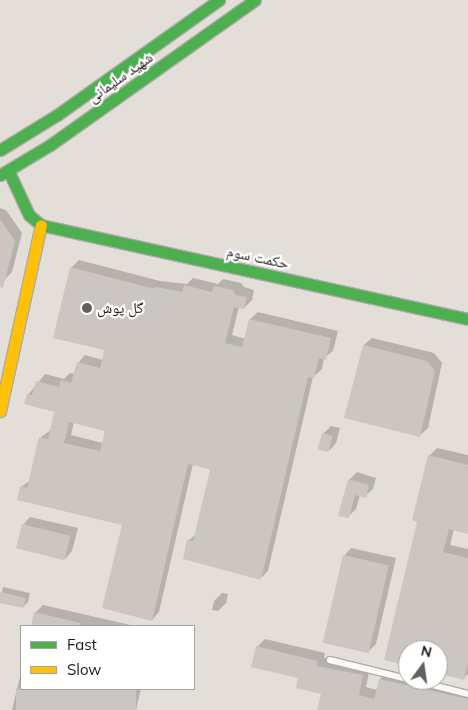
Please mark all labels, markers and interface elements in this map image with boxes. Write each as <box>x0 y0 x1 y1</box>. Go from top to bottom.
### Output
street label: شهید سلیمانی <box>84 48 156 106</box>
street label: حکمت سوم <box>225 242 291 272</box>
place label: گل پوش <box>97 299 143 317</box>
marker: گل پوش <box>81 302 93 314</box>
legend <box>20 625 195 690</box>
text: Fast <box>67 635 97 654</box>
north arrow <box>398 640 448 690</box>
text: N <box>419 641 434 661</box>
text: Slow <box>67 660 101 679</box>

